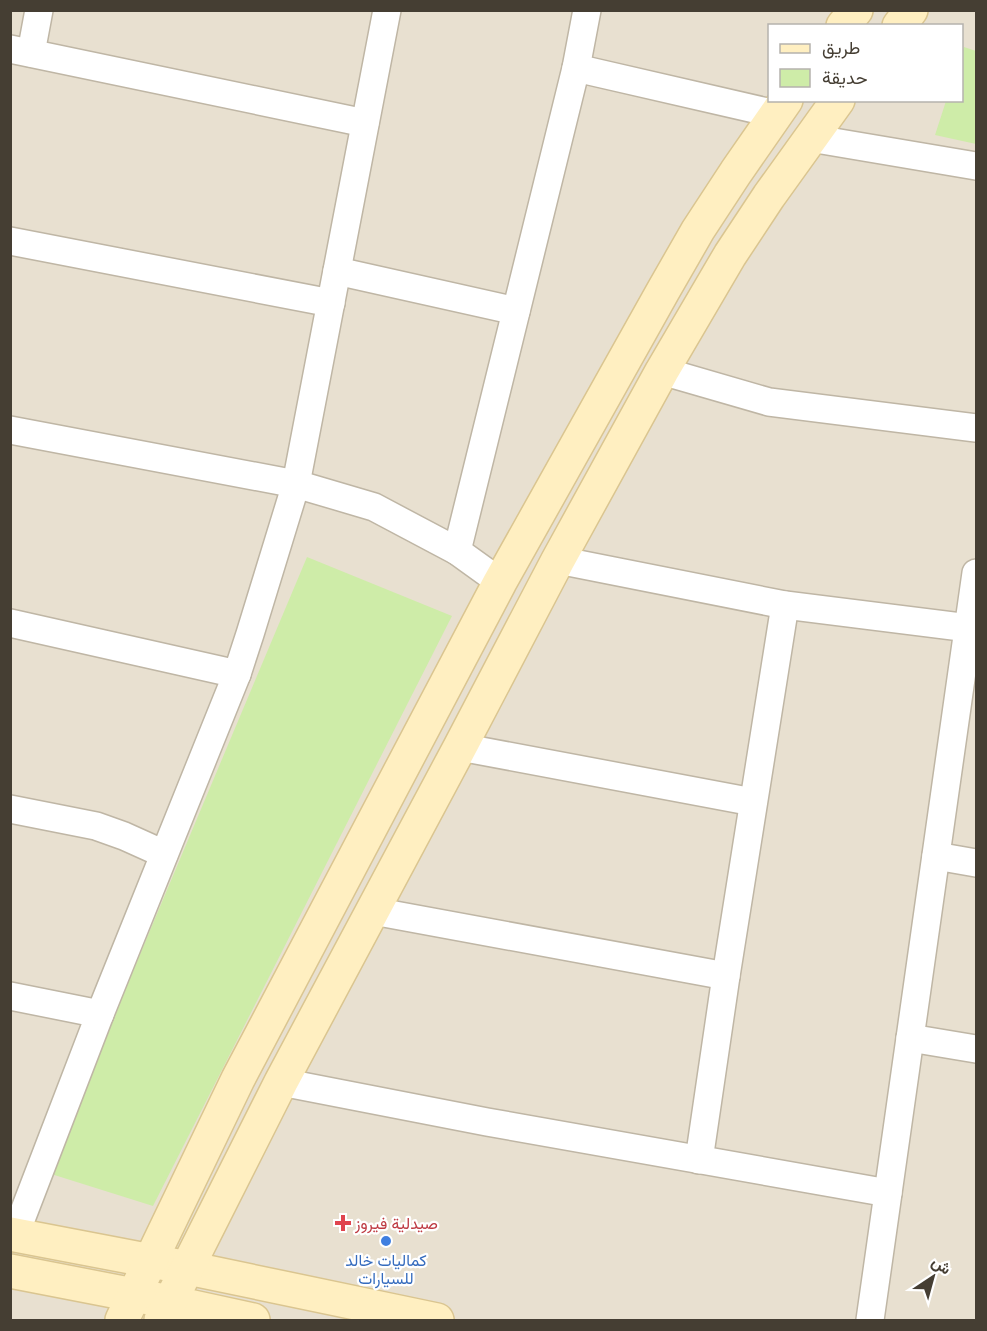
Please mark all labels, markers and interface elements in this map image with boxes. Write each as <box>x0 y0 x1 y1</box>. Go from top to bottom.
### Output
legend <box>768 24 963 102</box>
text: طريق <box>822 36 860 59</box>
text: حديقة <box>822 66 868 89</box>
place label: صيدلية فيروز <box>354 1213 438 1234</box>
marker: صيدلية فيروز <box>336 1216 350 1230</box>
marker: كماليات خالد للسيارات <box>379 1234 393 1248</box>
north arrow <box>903 1247 963 1307</box>
place label: كماليات خالد للسيارات <box>345 1250 427 1289</box>
text: ش <box>928 1251 955 1279</box>

